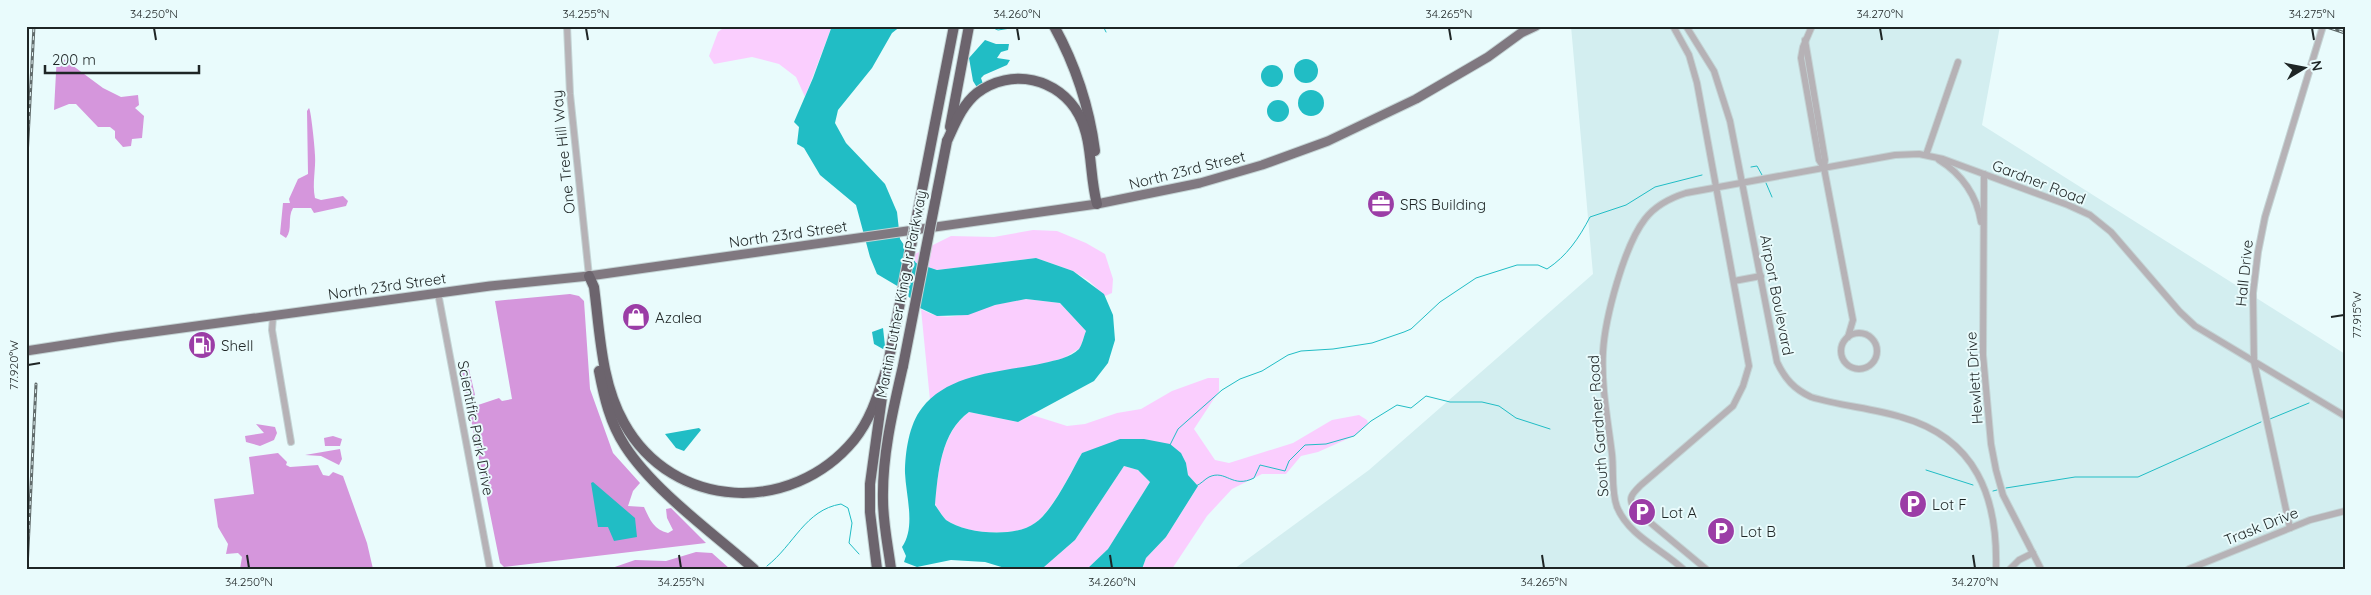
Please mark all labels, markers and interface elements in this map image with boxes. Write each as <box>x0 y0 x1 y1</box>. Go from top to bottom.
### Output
text: 34.250°N <box>130 6 178 21</box>
text: 34.255°N <box>562 6 610 21</box>
text: 34.260°N <box>993 6 1041 21</box>
text: 34.265°N <box>1425 6 1473 21</box>
text: 34.270°N <box>1856 6 1904 21</box>
text: 34.275°N <box>2289 6 2335 21</box>
scale bar <box>45 42 199 74</box>
north arrow <box>2278 42 2328 92</box>
text: 200 m <box>52 50 96 69</box>
text: N <box>2307 59 2327 72</box>
street label: One Tree Hill Way <box>547 89 579 215</box>
street label: North 23rd Street <box>1127 146 1247 194</box>
street label: Gardner Road <box>1990 155 2088 209</box>
street label: Martin Luther King Jr Parkway <box>872 188 930 400</box>
office icon: SRS Building <box>1366 189 1396 219</box>
place label: SRS Building <box>1400 195 1486 214</box>
street label: North 23rd Street <box>728 216 848 252</box>
street label: Airport Boulevard <box>1756 233 1798 357</box>
street label: Hall Drive <box>2231 239 2257 307</box>
street label: North 23rd Street <box>327 268 447 304</box>
text: 77.915°W <box>2349 291 2364 339</box>
shop icon: Azalea <box>621 302 651 332</box>
place label: Azalea <box>655 308 702 327</box>
fuel station icon: Shell <box>187 330 217 360</box>
street label: Hewlett Drive <box>1961 331 1987 425</box>
place label: Shell <box>221 336 253 355</box>
text: 77.920°W <box>6 340 21 390</box>
street label: South Gardner Road <box>1584 354 1612 498</box>
street label: Scientific Park Drive <box>454 359 498 497</box>
parking icon: Lot F <box>1898 489 1928 519</box>
place label: Lot F <box>1932 495 1967 514</box>
parking icon: Lot A <box>1627 497 1657 527</box>
place label: Lot A <box>1661 503 1697 522</box>
street label: Trask Drive <box>2221 503 2301 549</box>
parking icon: Lot B <box>1706 516 1736 546</box>
place label: Lot B <box>1740 522 1776 541</box>
text: 34.250°N <box>225 574 273 589</box>
text: 34.255°N <box>657 574 705 589</box>
text: 34.260°N <box>1088 574 1136 589</box>
text: 34.265°N <box>1520 574 1568 589</box>
text: 34.270°N <box>1951 574 1999 589</box>

